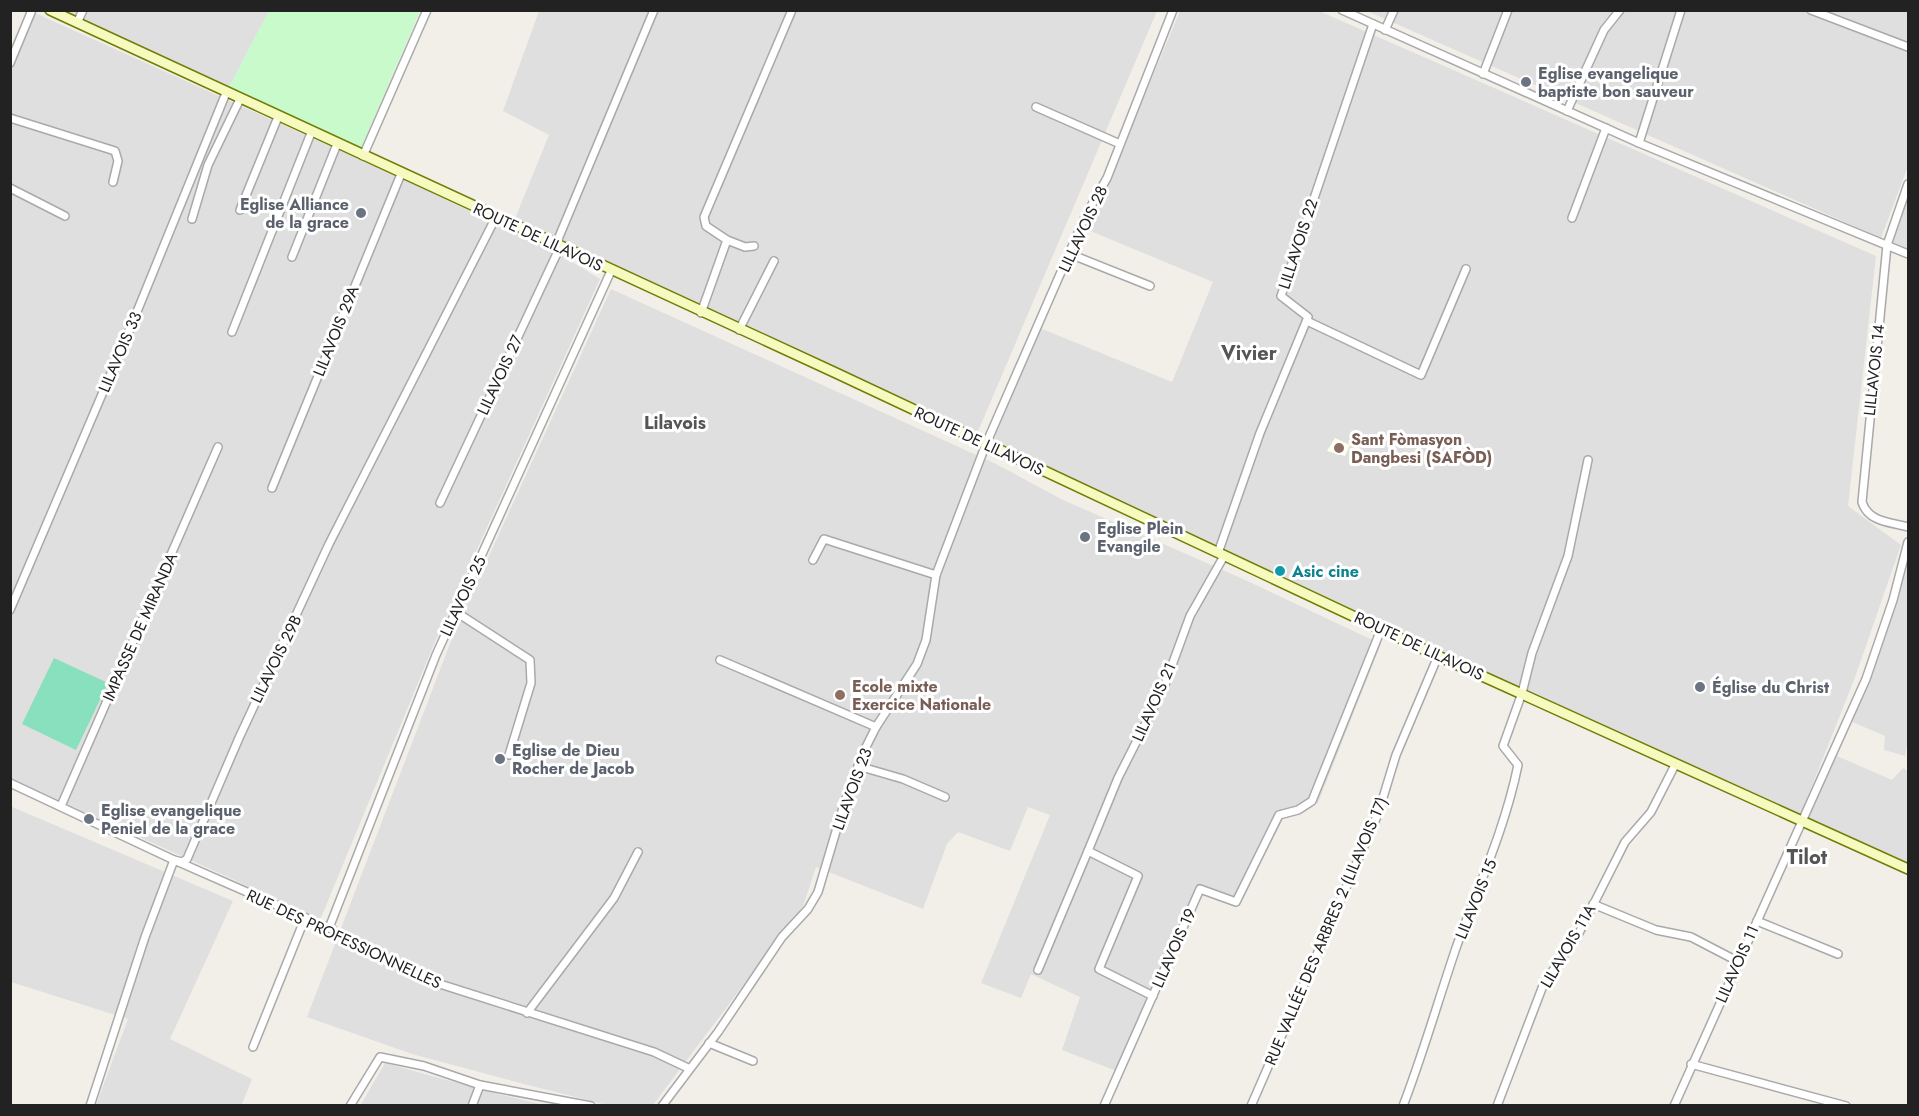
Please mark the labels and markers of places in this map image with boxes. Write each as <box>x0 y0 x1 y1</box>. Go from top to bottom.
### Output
place label: Eglise evangelique baptiste bon sauveur <box>1538 62 1694 103</box>
marker: Eglise evangelique baptiste bon sauveur <box>1519 75 1533 89</box>
place label: Eglise Alliance de la grace <box>240 193 349 234</box>
marker: Eglise Alliance de la grace <box>354 206 368 220</box>
place label: Sant Fòmasyon Dangbesi (SAFÒD) <box>1351 428 1492 469</box>
marker: Sant Fòmasyon Dangbesi (SAFÒD) <box>1332 441 1346 455</box>
place label: Eglise Plein Evangile <box>1097 517 1183 558</box>
marker: Eglise Plein Evangile <box>1078 530 1092 544</box>
place label: Asic cine <box>1291 560 1359 583</box>
marker: Asic cine <box>1273 564 1287 578</box>
place label: Ecole mixte Exercice Nationale <box>852 675 991 716</box>
place label: Église du Christ <box>1712 676 1830 699</box>
marker: Église du Christ <box>1693 680 1707 694</box>
marker: Ecole mixte Exercice Nationale <box>833 688 847 702</box>
place label: Eglise de Dieu Rocher de Jacob <box>512 739 634 780</box>
marker: Eglise de Dieu Rocher de Jacob <box>493 752 507 766</box>
place label: Eglise evangelique Peniel de la grace <box>101 799 242 840</box>
marker: Eglise evangelique Peniel de la grace <box>82 812 96 826</box>

